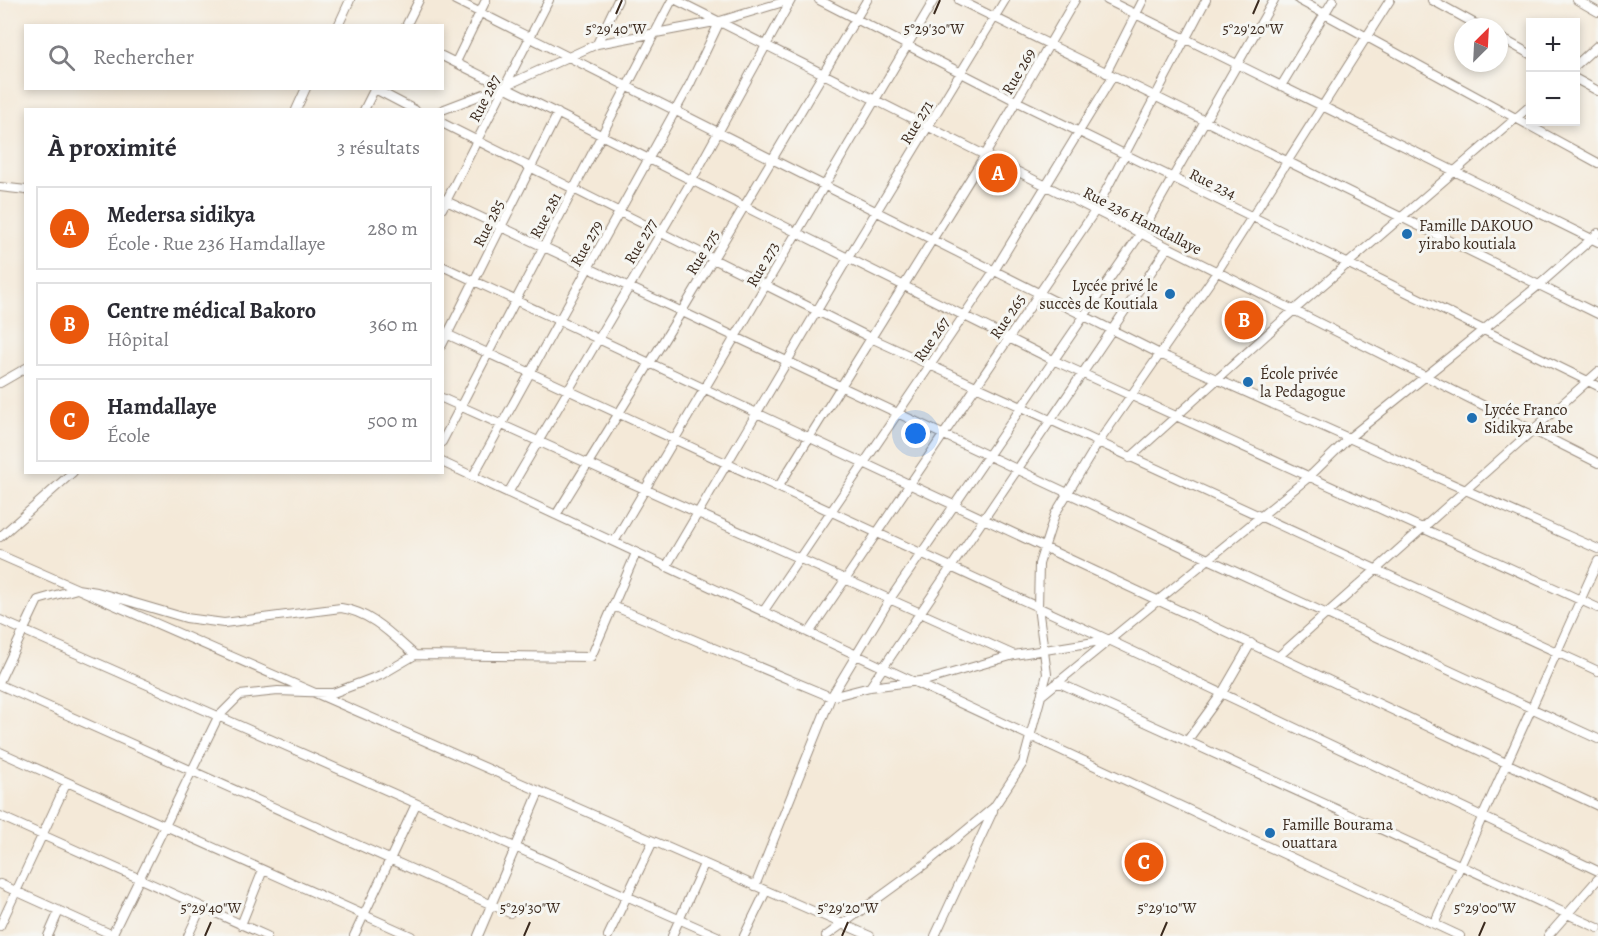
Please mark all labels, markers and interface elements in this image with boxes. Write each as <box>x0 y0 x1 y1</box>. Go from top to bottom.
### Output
north arrow <box>1454 18 1508 72</box>
map controls <box>1526 18 1580 126</box>
button: + <box>1526 18 1580 72</box>
text: 5°29'40"W <box>586 19 646 39</box>
text: 5°29'30"W <box>904 19 964 39</box>
text: 5°29'20"W <box>1222 19 1284 39</box>
search box <box>24 24 444 90</box>
icon: search <box>45 41 78 74</box>
text: Rechercher <box>93 42 194 72</box>
street label: Rue 269 <box>997 44 1041 99</box>
street label: Rue 287 <box>464 71 506 126</box>
button: − <box>1526 72 1580 126</box>
street label: Rue 271 <box>895 96 939 149</box>
text: À proximité <box>48 130 177 165</box>
text: 3 résultats <box>337 134 420 161</box>
pin: A <box>978 150 1018 195</box>
street label: Rue 234 <box>1185 163 1240 205</box>
street label: Rue 236 Hamdallaye <box>1079 181 1206 260</box>
street label: Rue 281 <box>525 188 567 242</box>
street label: Rue 285 <box>468 196 510 251</box>
text: Medersa sidikya <box>107 200 255 230</box>
street label: Rue 277 <box>619 214 663 268</box>
text: A <box>63 215 76 242</box>
text: 280 m <box>368 215 418 242</box>
place label: Famille DAKOUO yirabo koutiala <box>1418 215 1533 255</box>
street label: Rue 279 <box>565 216 609 271</box>
street label: Rue 275 <box>681 226 725 279</box>
marker: Famille DAKOUO yirabo koutiala <box>1400 227 1414 241</box>
text: École · Rue 236 Hamdallaye <box>107 230 326 257</box>
street label: Rue 273 <box>741 238 785 291</box>
place label: Lycée privé le succès de Koutiala <box>1039 275 1159 315</box>
marker: Lycée privé le succès de Koutiala <box>1163 287 1177 301</box>
street label: Rue 265 <box>985 290 1031 344</box>
text: Centre médical Bakoro <box>107 296 316 326</box>
pin: B <box>1224 298 1264 342</box>
text: B <box>63 311 76 338</box>
text: 360 m <box>369 311 418 338</box>
street label: Rue 267 <box>909 312 955 366</box>
text: Hôpital <box>107 326 169 353</box>
place label: École privée la Pedagogue <box>1260 363 1346 403</box>
marker: École privée la Pedagogue <box>1241 375 1255 389</box>
text: Hamdallaye <box>107 392 217 422</box>
place label: Lycée Franco Sidikya Arabe <box>1484 399 1573 439</box>
text: C <box>63 407 76 434</box>
text: 500 m <box>367 407 418 434</box>
marker: Lycée Franco Sidikya Arabe <box>1465 411 1479 425</box>
your location <box>901 419 930 448</box>
text: École <box>107 422 150 449</box>
place label: Famille Bourama ouattara <box>1282 814 1394 854</box>
marker: Famille Bourama ouattara <box>1263 826 1277 840</box>
pin: C <box>1124 840 1164 884</box>
text: 5°29'40"W <box>181 898 241 918</box>
text: 5°29'30"W <box>500 898 560 918</box>
text: 5°29'20"W <box>817 898 879 918</box>
text: 5°29'10"W <box>1137 898 1197 918</box>
text: 5°29'00"W <box>1454 898 1516 918</box>

